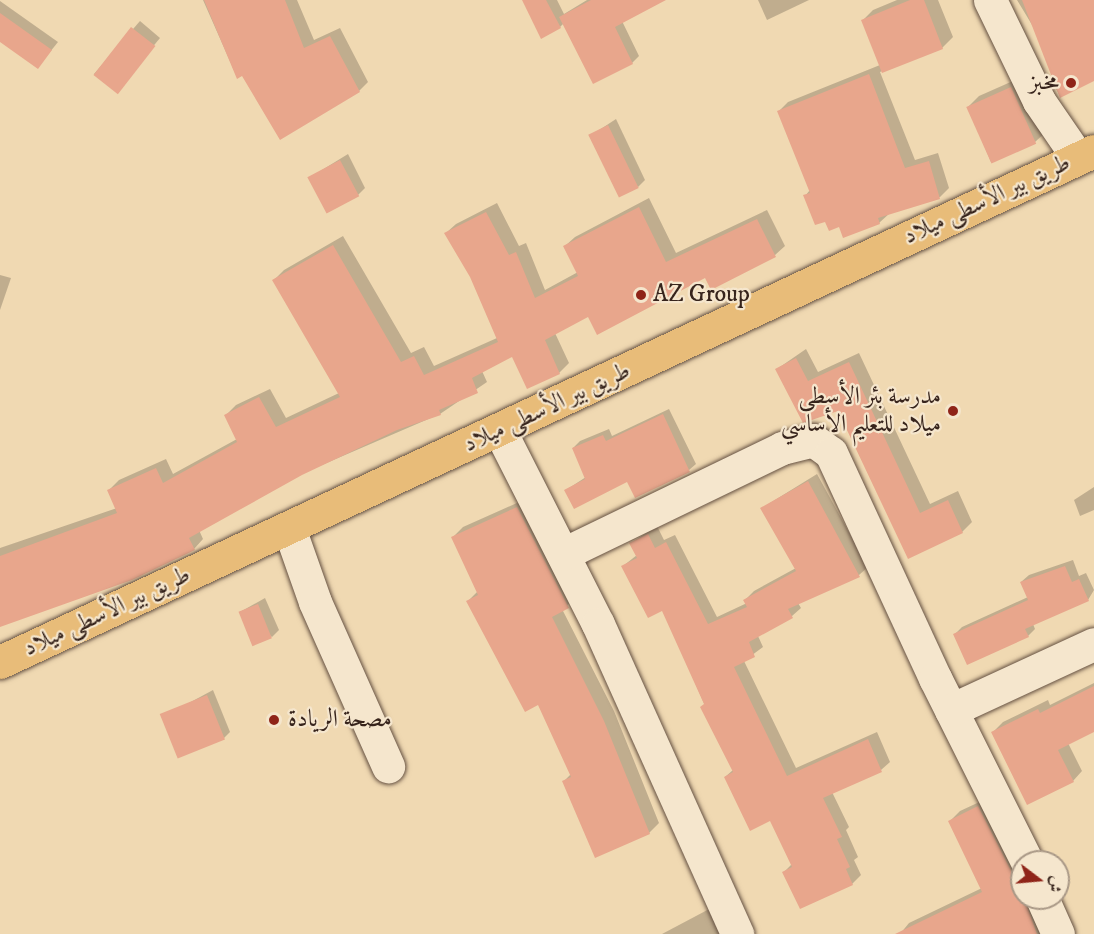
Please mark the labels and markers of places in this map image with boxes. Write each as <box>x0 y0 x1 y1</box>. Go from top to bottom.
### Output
place label: مخبز <box>1029 69 1059 97</box>
marker: مخبز <box>1064 76 1078 90</box>
place label: AZ Group <box>653 281 750 309</box>
marker: AZ Group <box>634 288 648 302</box>
place label: مدرسة بئر الأسطى ميلاد للتعليم الأساسي <box>781 383 941 439</box>
marker: مدرسة بئر الأسطى ميلاد للتعليم الأساسي <box>946 404 960 418</box>
place label: مصحة الريادة <box>288 706 392 734</box>
marker: مصحة الريادة <box>265 711 283 729</box>

